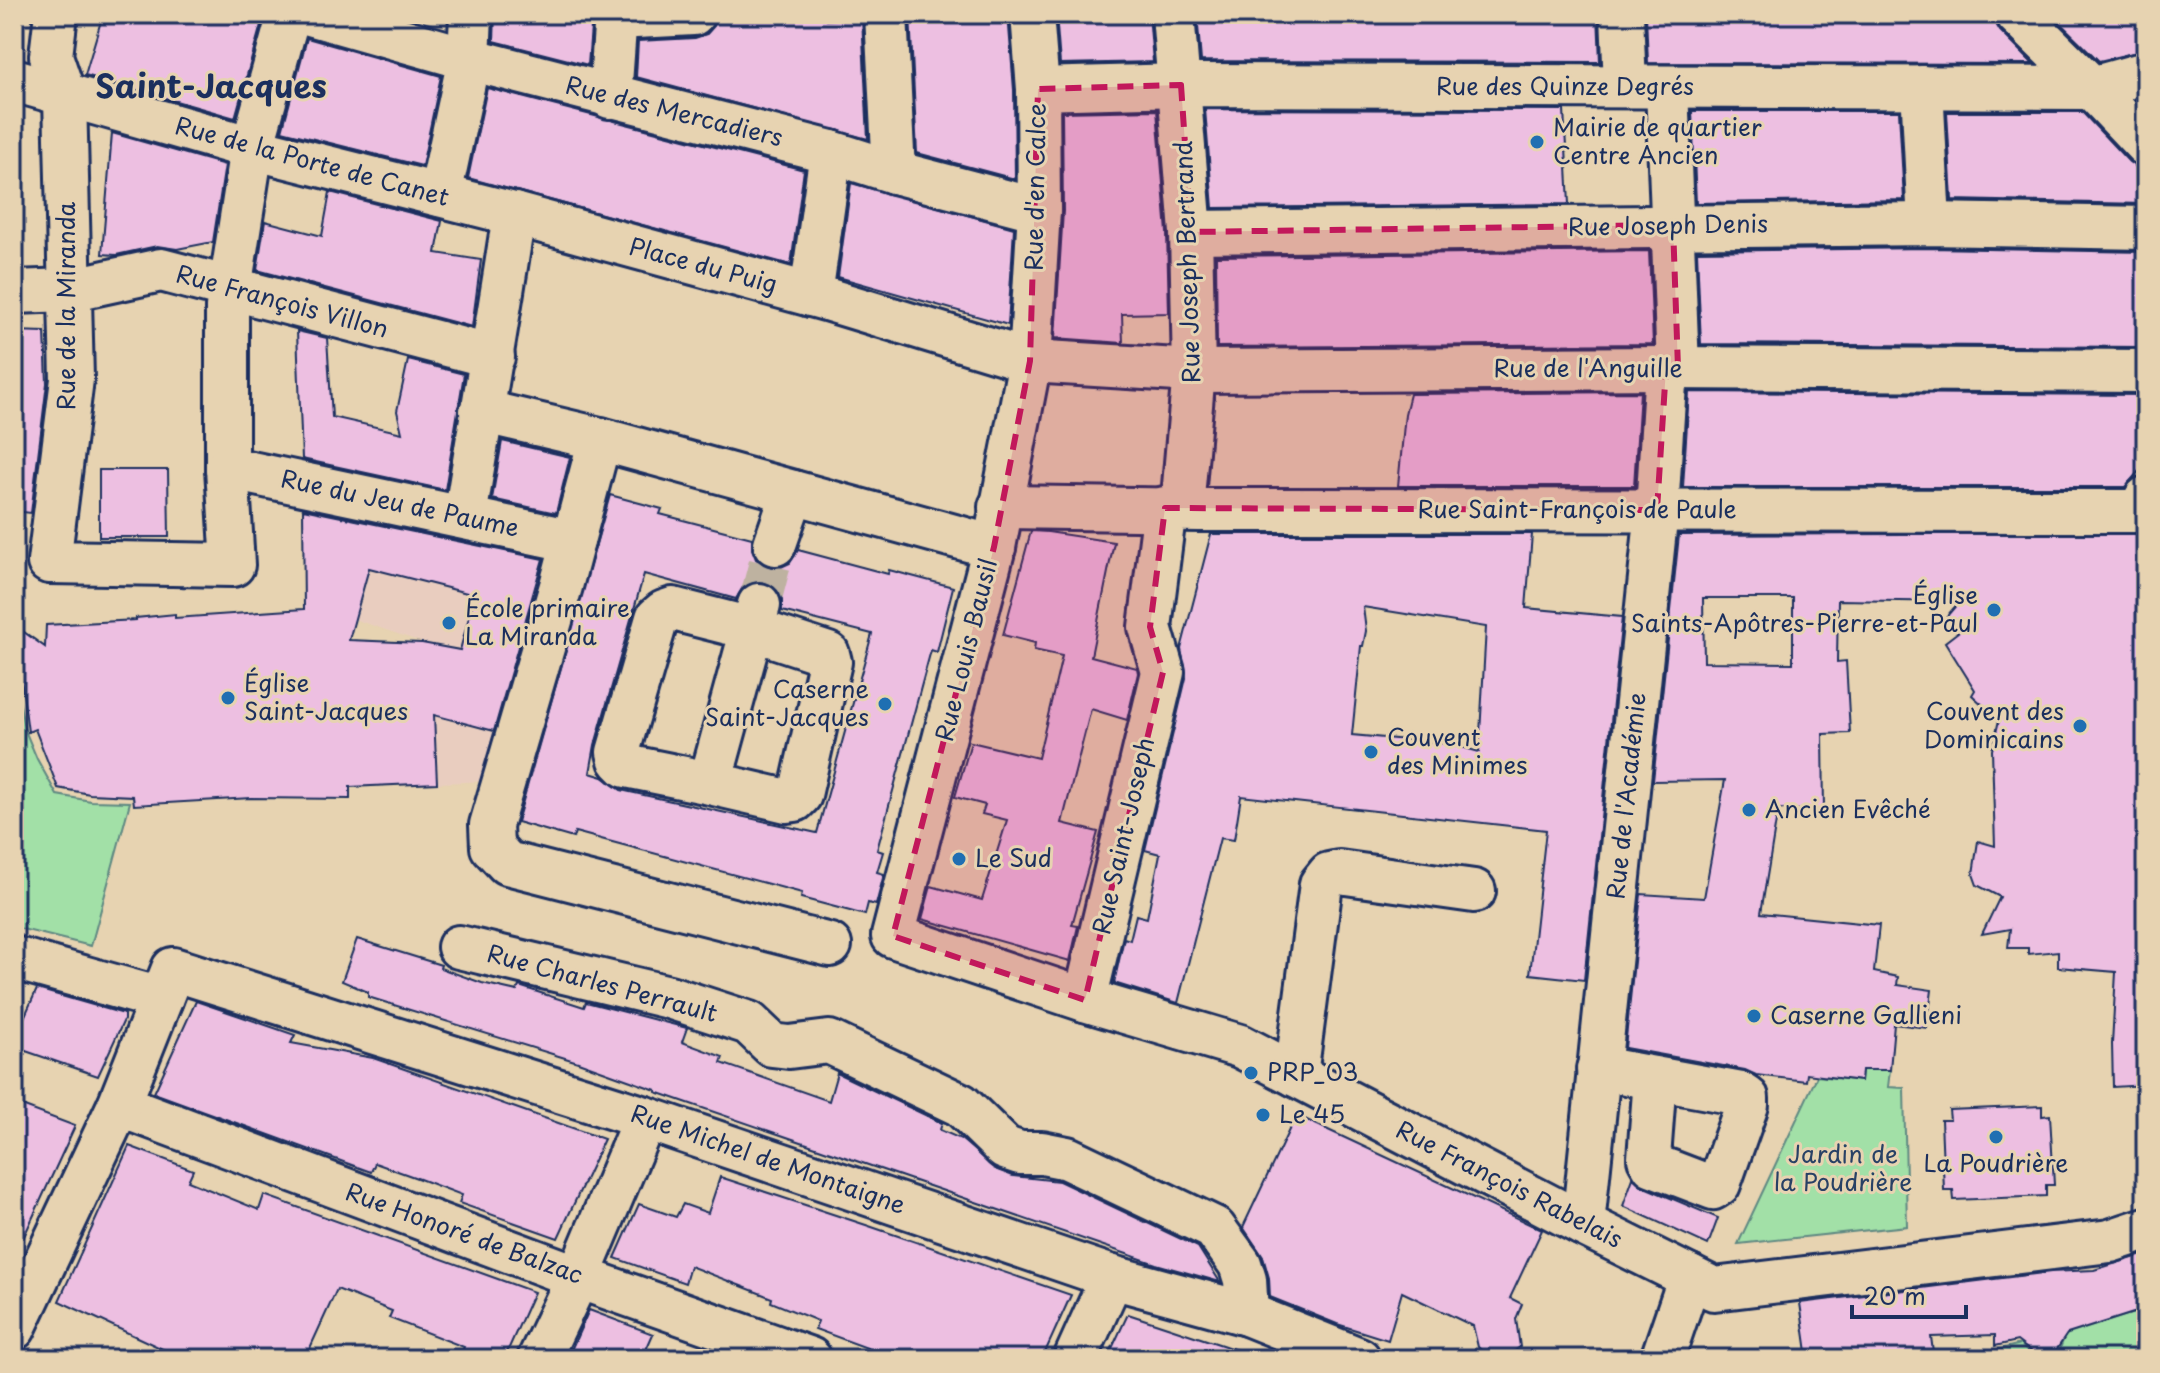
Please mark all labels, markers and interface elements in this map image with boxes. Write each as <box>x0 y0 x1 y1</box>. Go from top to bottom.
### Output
district label: Saint-Jacques <box>95 61 327 109</box>
street label: Rue des Mercadiers <box>562 66 787 154</box>
street label: Rue des Quinze Degrés <box>1436 67 1694 103</box>
street label: Rue d'en Calce <box>1015 103 1053 271</box>
street label: Rue de la Porte de Canet <box>172 106 454 214</box>
place label: Mairie de quartier Centre Ancien <box>1553 108 1762 172</box>
marker: Mairie de quartier Centre Ancien <box>1528 133 1546 151</box>
street label: Rue Joseph Bertrand <box>1164 140 1208 384</box>
street label: Rue de la Miranda <box>47 202 83 410</box>
street label: Rue Joseph Denis <box>1568 204 1768 244</box>
street label: Place du Puig <box>625 227 782 301</box>
street label: Rue François Villon <box>172 254 393 346</box>
street label: Rue de l'Anguille <box>1493 349 1683 385</box>
street label: Rue du Jeu de Paume <box>278 459 523 545</box>
street label: Rue Saint-François de Paule <box>1418 490 1736 526</box>
street label: Rue Louis Bausil <box>925 554 1005 745</box>
place label: Église Saints-Apôtres-Pierre-et-Paul <box>1631 576 1978 640</box>
place label: École primaire La Miranda <box>465 589 630 653</box>
marker: Église Saints-Apôtres-Pierre-et-Paul <box>1985 601 2003 619</box>
marker: École primaire La Miranda <box>440 614 458 632</box>
place label: Église Saint-Jacques <box>244 664 408 728</box>
place label: Caserne Saint-Jacques <box>705 670 869 734</box>
marker: Église Saint-Jacques <box>219 689 237 707</box>
street label: Rue de l'Académie <box>1596 691 1654 901</box>
place label: Couvent des Dominicains <box>1924 692 2064 756</box>
marker: Caserne Saint-Jacques <box>876 695 894 713</box>
marker: Couvent des Dominicains <box>2071 717 2089 735</box>
place label: Couvent des Minimes <box>1387 718 1527 782</box>
street label: Rue Saint-Joseph <box>1082 734 1162 938</box>
marker: Couvent des Minimes <box>1362 743 1380 761</box>
place label: Ancien Evêché <box>1765 790 1931 826</box>
marker: Ancien Evêché <box>1740 801 1758 819</box>
place label: Le Sud <box>975 839 1052 875</box>
marker: Le Sud <box>950 850 968 868</box>
street label: Rue Charles Perrault <box>483 934 722 1030</box>
place label: Caserne Gallieni <box>1770 996 1962 1032</box>
marker: Caserne Gallieni <box>1745 1007 1763 1025</box>
place label: PRP_03 <box>1267 1053 1358 1089</box>
marker: PRP_03 <box>1242 1064 1260 1082</box>
street label: Rue Michel de Montaigne <box>626 1094 911 1222</box>
place label: Le 45 <box>1279 1095 1345 1131</box>
marker: Le 45 <box>1254 1106 1272 1124</box>
street label: Rue François Rabelais <box>1390 1110 1629 1256</box>
marker: La Poudrière <box>1987 1128 2005 1146</box>
park label: Jardin de la Poudrière <box>1774 1135 1912 1199</box>
place label: La Poudrière <box>1924 1144 2068 1180</box>
street label: Rue Honoré de Balzac <box>341 1172 588 1292</box>
scale bar <box>1852 1269 1966 1319</box>
text: 20 m <box>1864 1277 1926 1313</box>

